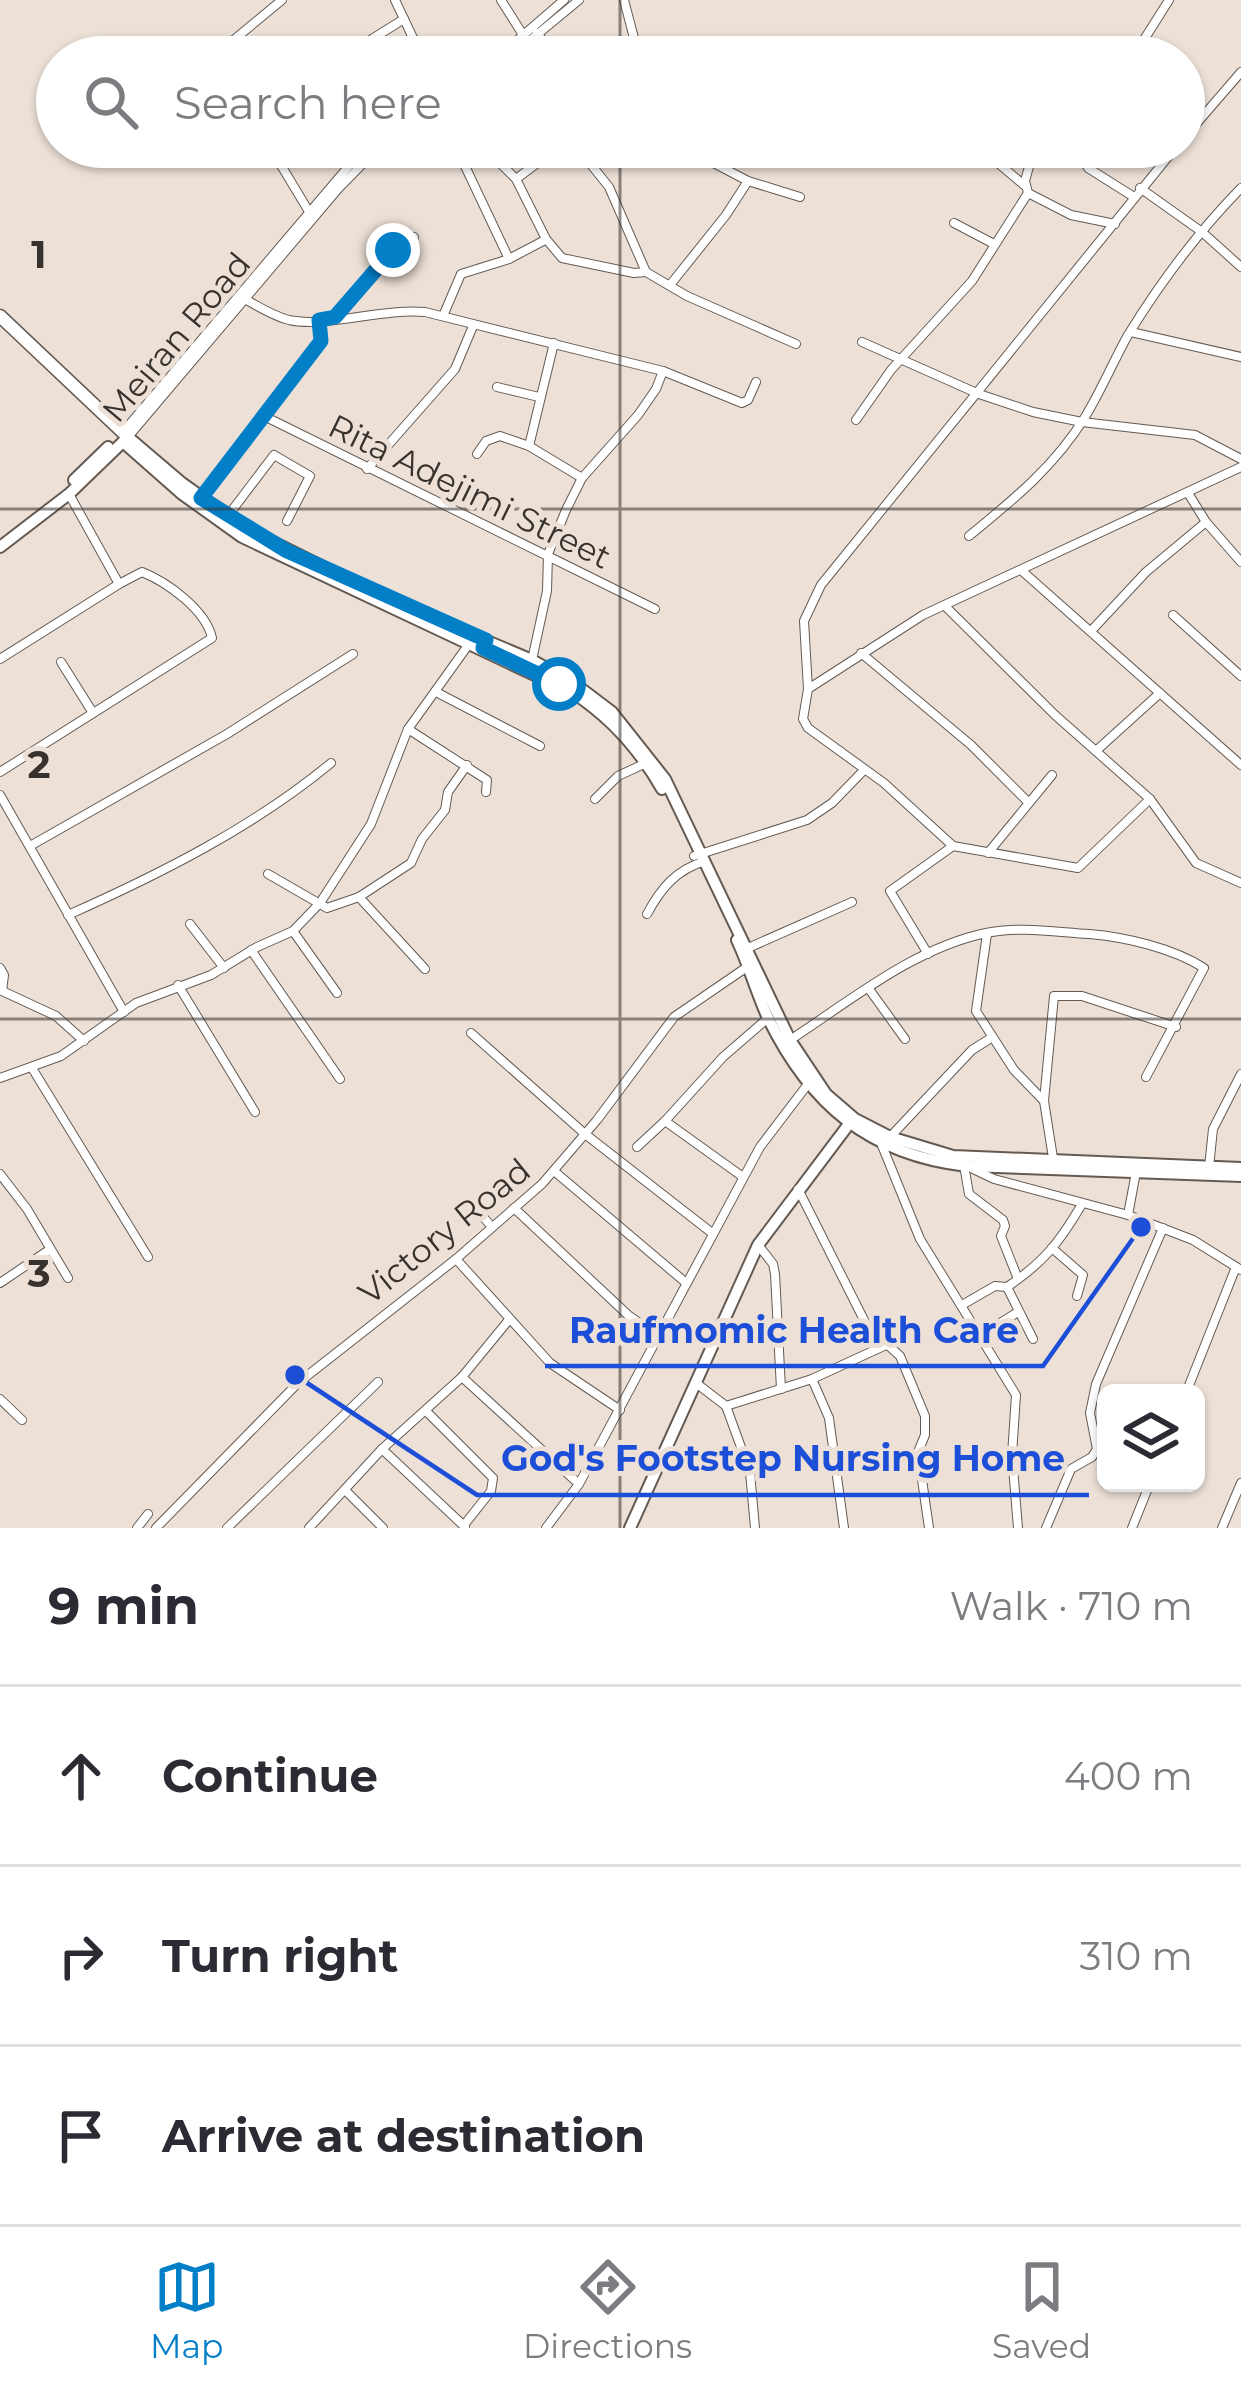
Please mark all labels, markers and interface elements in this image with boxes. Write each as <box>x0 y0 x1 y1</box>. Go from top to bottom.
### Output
search box <box>36 36 1205 168</box>
icon: search <box>78 69 144 135</box>
text: Search here <box>174 75 442 130</box>
route end <box>366 223 420 277</box>
text: 1 <box>31 230 47 278</box>
street label: Meiran Road <box>94 244 258 430</box>
street label: Rita Adejimi Street <box>322 405 618 577</box>
route start <box>532 657 586 711</box>
text: 2 <box>27 740 51 788</box>
street label: Victory Road <box>350 1150 538 1312</box>
text: 3 <box>26 1249 51 1297</box>
callout: Raufmomic Health Care <box>545 1294 1043 1366</box>
text: Raufmomic Health Care <box>569 1308 1019 1352</box>
map controls <box>1097 1384 1205 1492</box>
button: layers <box>1097 1384 1205 1492</box>
callout: God's Footstep Nursing Home <box>477 1423 1089 1495</box>
text: God's Footstep Nursing Home <box>501 1436 1065 1480</box>
text: 9 min <box>48 1575 199 1637</box>
text: Walk · 710 m <box>950 1582 1193 1630</box>
icon: ahead <box>48 1743 114 1809</box>
text: Continue <box>162 1748 378 1803</box>
text: 400 m <box>1064 1752 1193 1800</box>
icon: right <box>48 1923 114 1989</box>
text: Turn right <box>162 1928 398 1983</box>
text: 310 m <box>1080 1932 1193 1980</box>
icon: arrive <box>48 2103 114 2169</box>
text: Arrive at destination <box>162 2108 645 2163</box>
tab: Map <box>150 2254 223 2366</box>
tab: Directions <box>523 2254 692 2366</box>
tab: Saved <box>992 2254 1091 2366</box>

